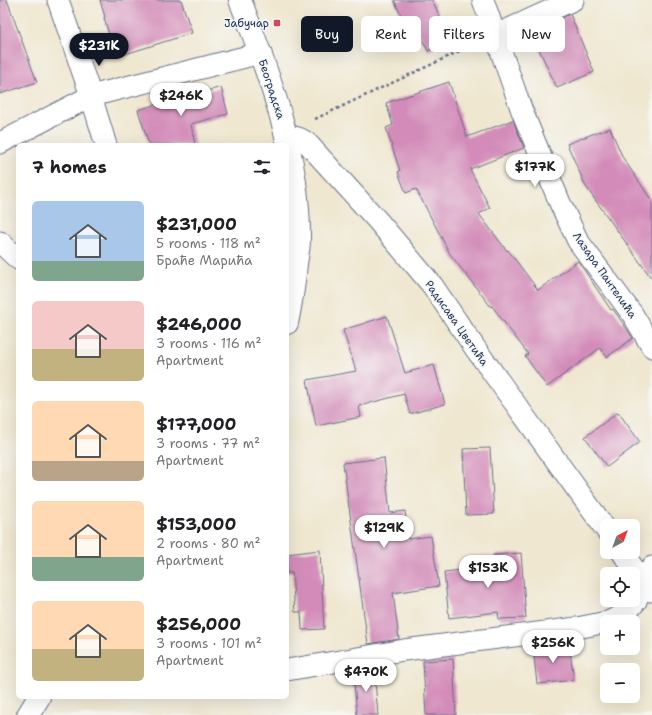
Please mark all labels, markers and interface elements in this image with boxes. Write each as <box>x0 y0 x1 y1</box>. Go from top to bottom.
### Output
place label: Јабучар <box>224 16 269 31</box>
chip: Buy <box>301 16 353 52</box>
chip: Rent <box>361 16 421 52</box>
chip: Filters <box>429 16 499 52</box>
chip: New <box>507 16 565 52</box>
marker: Јабучар <box>272 18 282 28</box>
pin: $231K <box>71 33 127 67</box>
text: $231K <box>79 37 119 54</box>
street label: Београдска <box>255 57 288 121</box>
pin: $246K <box>153 83 209 117</box>
text: $246K <box>159 87 203 104</box>
pin: $177K <box>507 154 563 188</box>
text: 7 homes <box>32 156 107 178</box>
icon: filters <box>251 156 273 178</box>
text: $177K <box>515 158 555 175</box>
text: $231,000 <box>156 213 237 235</box>
icon: home <box>64 217 112 265</box>
street label: Лазара Пантелића <box>569 229 640 321</box>
text: 5 rooms · 118 m² <box>156 235 261 252</box>
text: Браће Марића <box>156 252 252 269</box>
street label: Радисава Цветића <box>421 278 492 369</box>
text: $246,000 <box>156 313 242 335</box>
icon: home <box>64 317 112 365</box>
text: 3 rooms · 116 m² <box>156 335 262 352</box>
text: Apartment <box>156 352 224 369</box>
text: $177,000 <box>156 413 236 435</box>
icon: home <box>64 417 112 465</box>
text: 3 rooms · 77 m² <box>156 435 260 452</box>
text: Apartment <box>156 452 224 469</box>
text: $153,000 <box>156 513 236 535</box>
pin: $129K <box>356 515 412 549</box>
icon: home <box>64 517 112 565</box>
text: $129K <box>364 519 404 536</box>
north arrow <box>600 519 640 559</box>
map controls <box>600 519 640 703</box>
text: 2 rooms · 80 m² <box>156 535 260 552</box>
text: Apartment <box>156 552 224 569</box>
pin: $153K <box>460 555 516 589</box>
text: $153K <box>468 559 508 576</box>
button: locate <box>600 567 640 607</box>
text: $256,000 <box>156 613 241 635</box>
button: + <box>600 615 640 655</box>
icon: home <box>64 617 112 665</box>
pin: $256K <box>525 630 581 664</box>
text: $256K <box>531 634 575 651</box>
text: 3 rooms · 101 m² <box>156 635 262 652</box>
text: Apartment <box>156 652 224 669</box>
pin: $470K <box>338 659 394 693</box>
text: $470K <box>344 663 388 680</box>
button: − <box>600 663 640 703</box>

